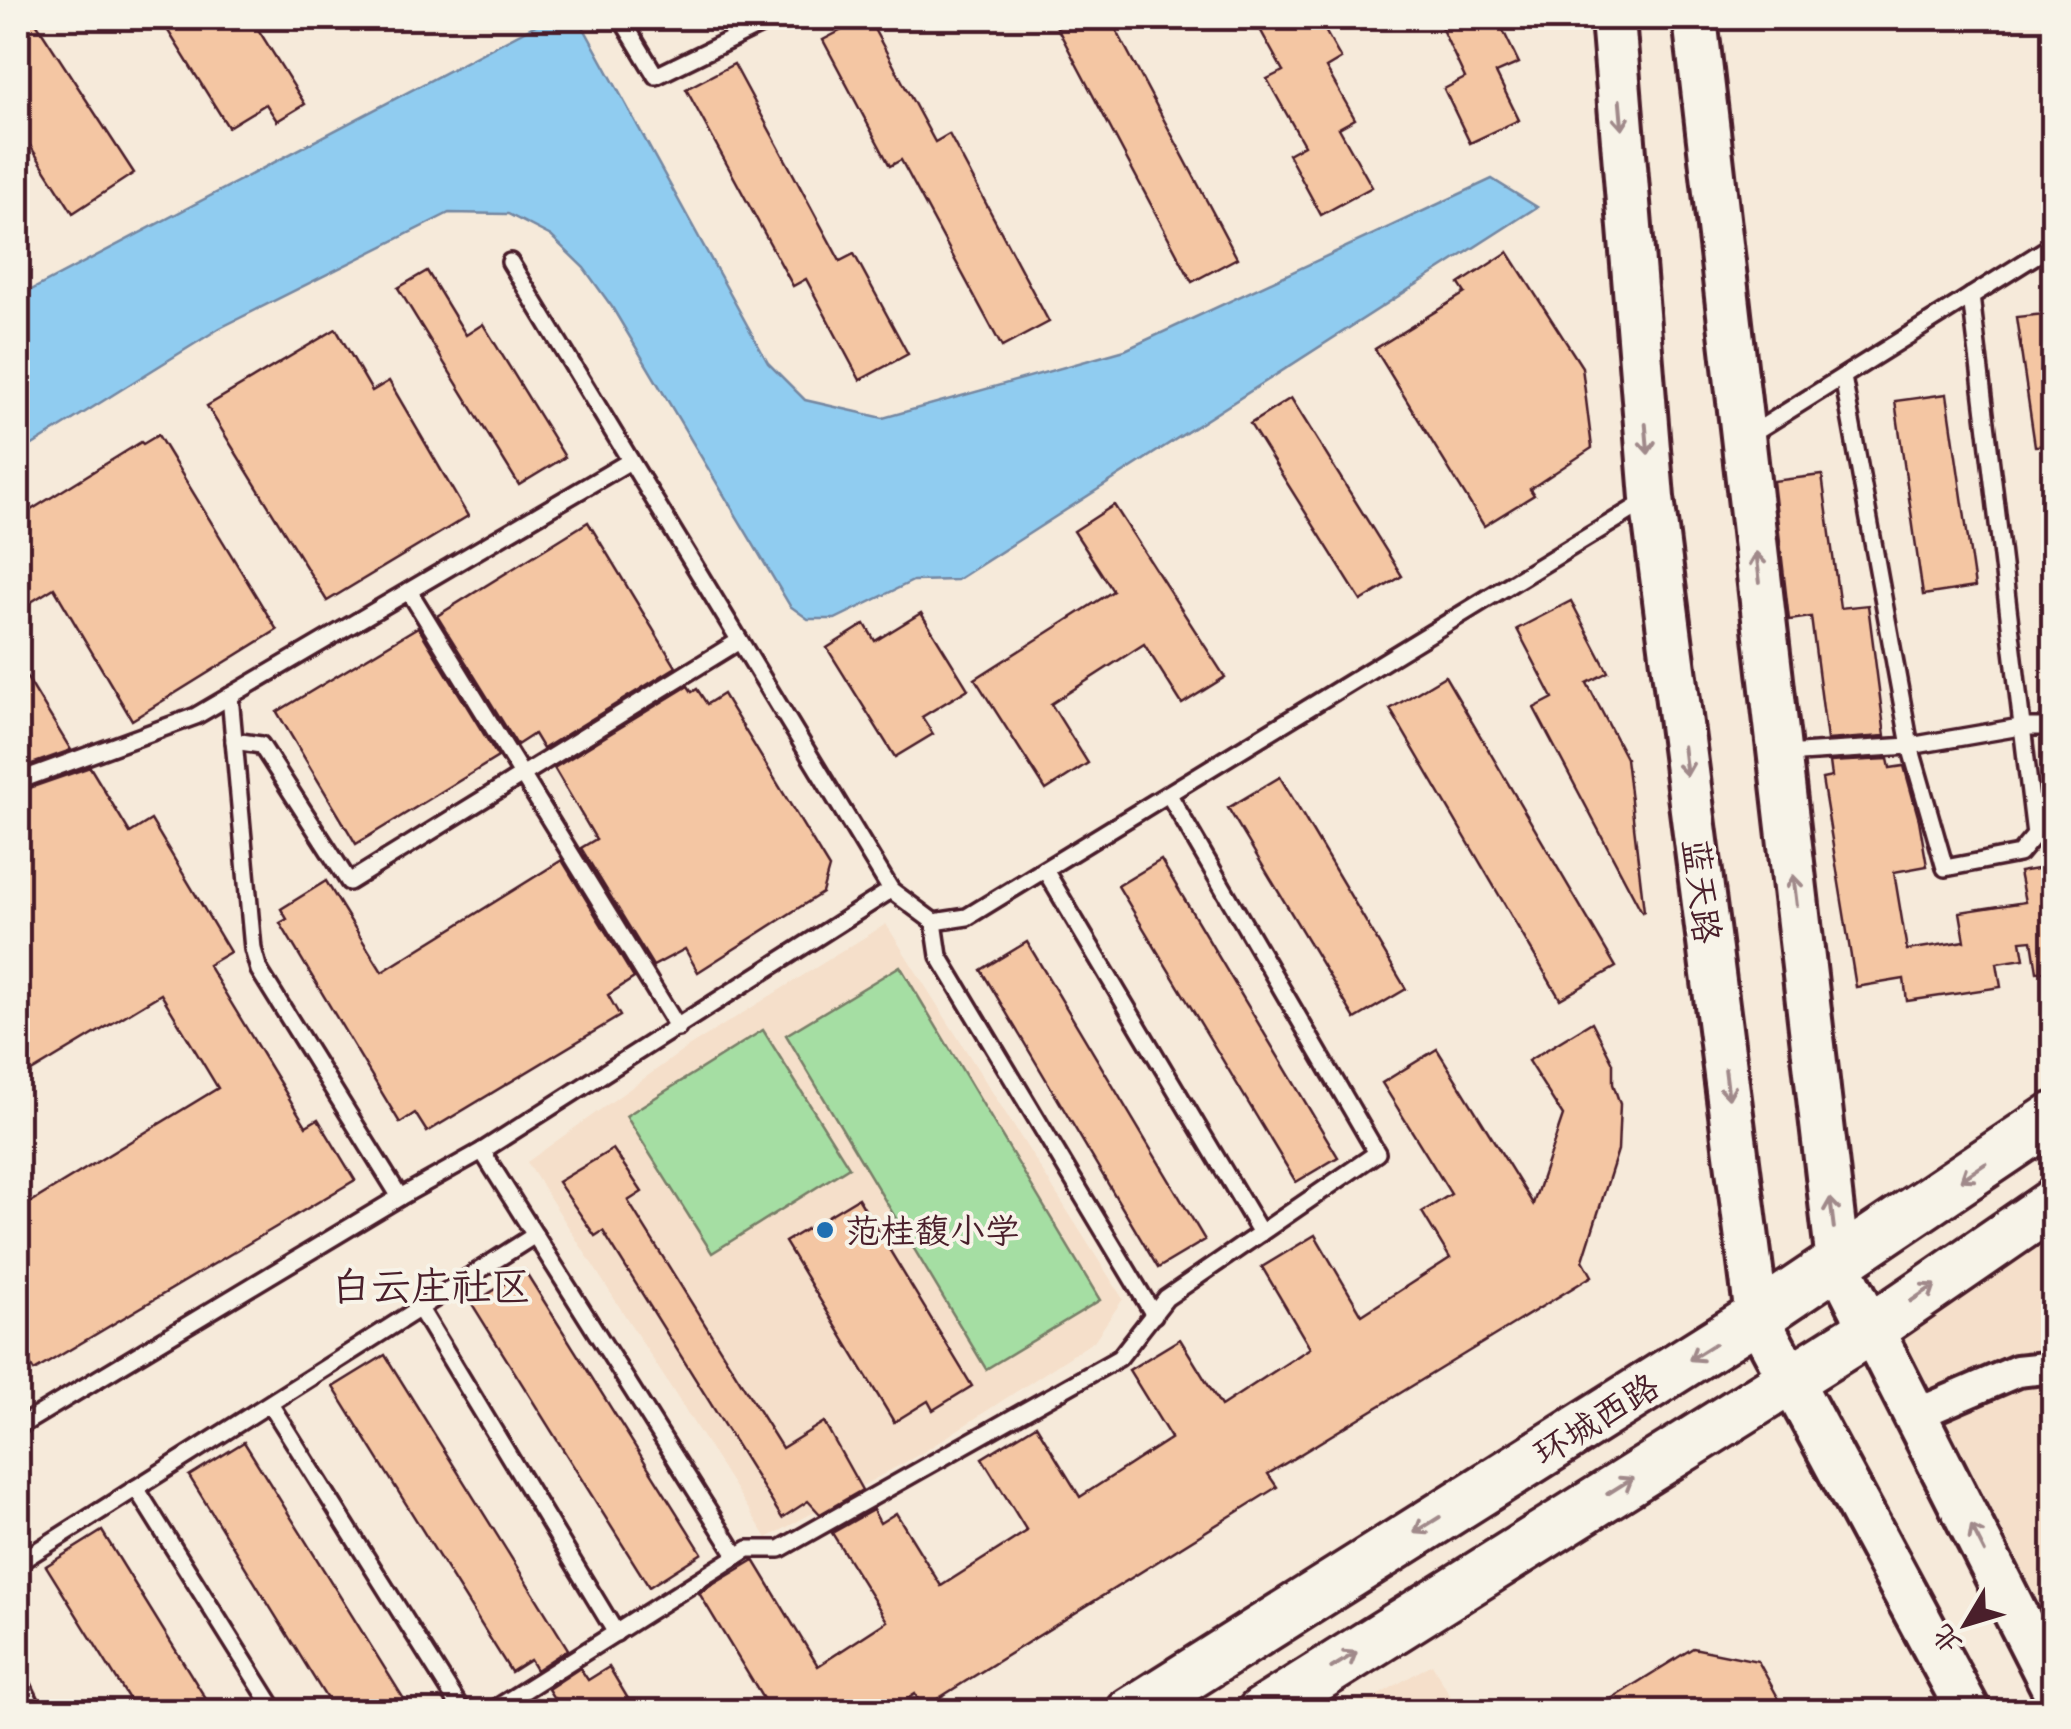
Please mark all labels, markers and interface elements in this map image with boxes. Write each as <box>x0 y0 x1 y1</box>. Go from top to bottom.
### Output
one-way arrow <box>1612 98 1631 130</box>
one-way arrow <box>1637 422 1656 454</box>
one-way arrow <box>1748 552 1767 584</box>
one-way arrow <box>1677 745 1695 777</box>
street label: 蓝天路 <box>1672 836 1732 946</box>
one-way arrow <box>1785 875 1804 907</box>
one-way arrow <box>1718 1067 1737 1099</box>
one-way arrow <box>1959 1161 1987 1182</box>
one-way arrow <box>1822 1198 1841 1230</box>
place label: 范桂馥小学 <box>845 1207 1020 1254</box>
marker: 范桂馥小学 <box>814 1219 836 1241</box>
district label: 白云庄社区 <box>331 1258 531 1312</box>
one-way arrow <box>1909 1283 1936 1304</box>
one-way arrow <box>1689 1342 1717 1362</box>
street label: 环城西路 <box>1524 1362 1668 1476</box>
one-way arrow <box>1605 1476 1633 1497</box>
one-way arrow <box>1414 1515 1442 1535</box>
one-way arrow <box>1968 1525 1987 1555</box>
north arrow <box>1916 1574 2016 1674</box>
text: 北 <box>1923 1617 1970 1662</box>
one-way arrow <box>1330 1649 1358 1670</box>

